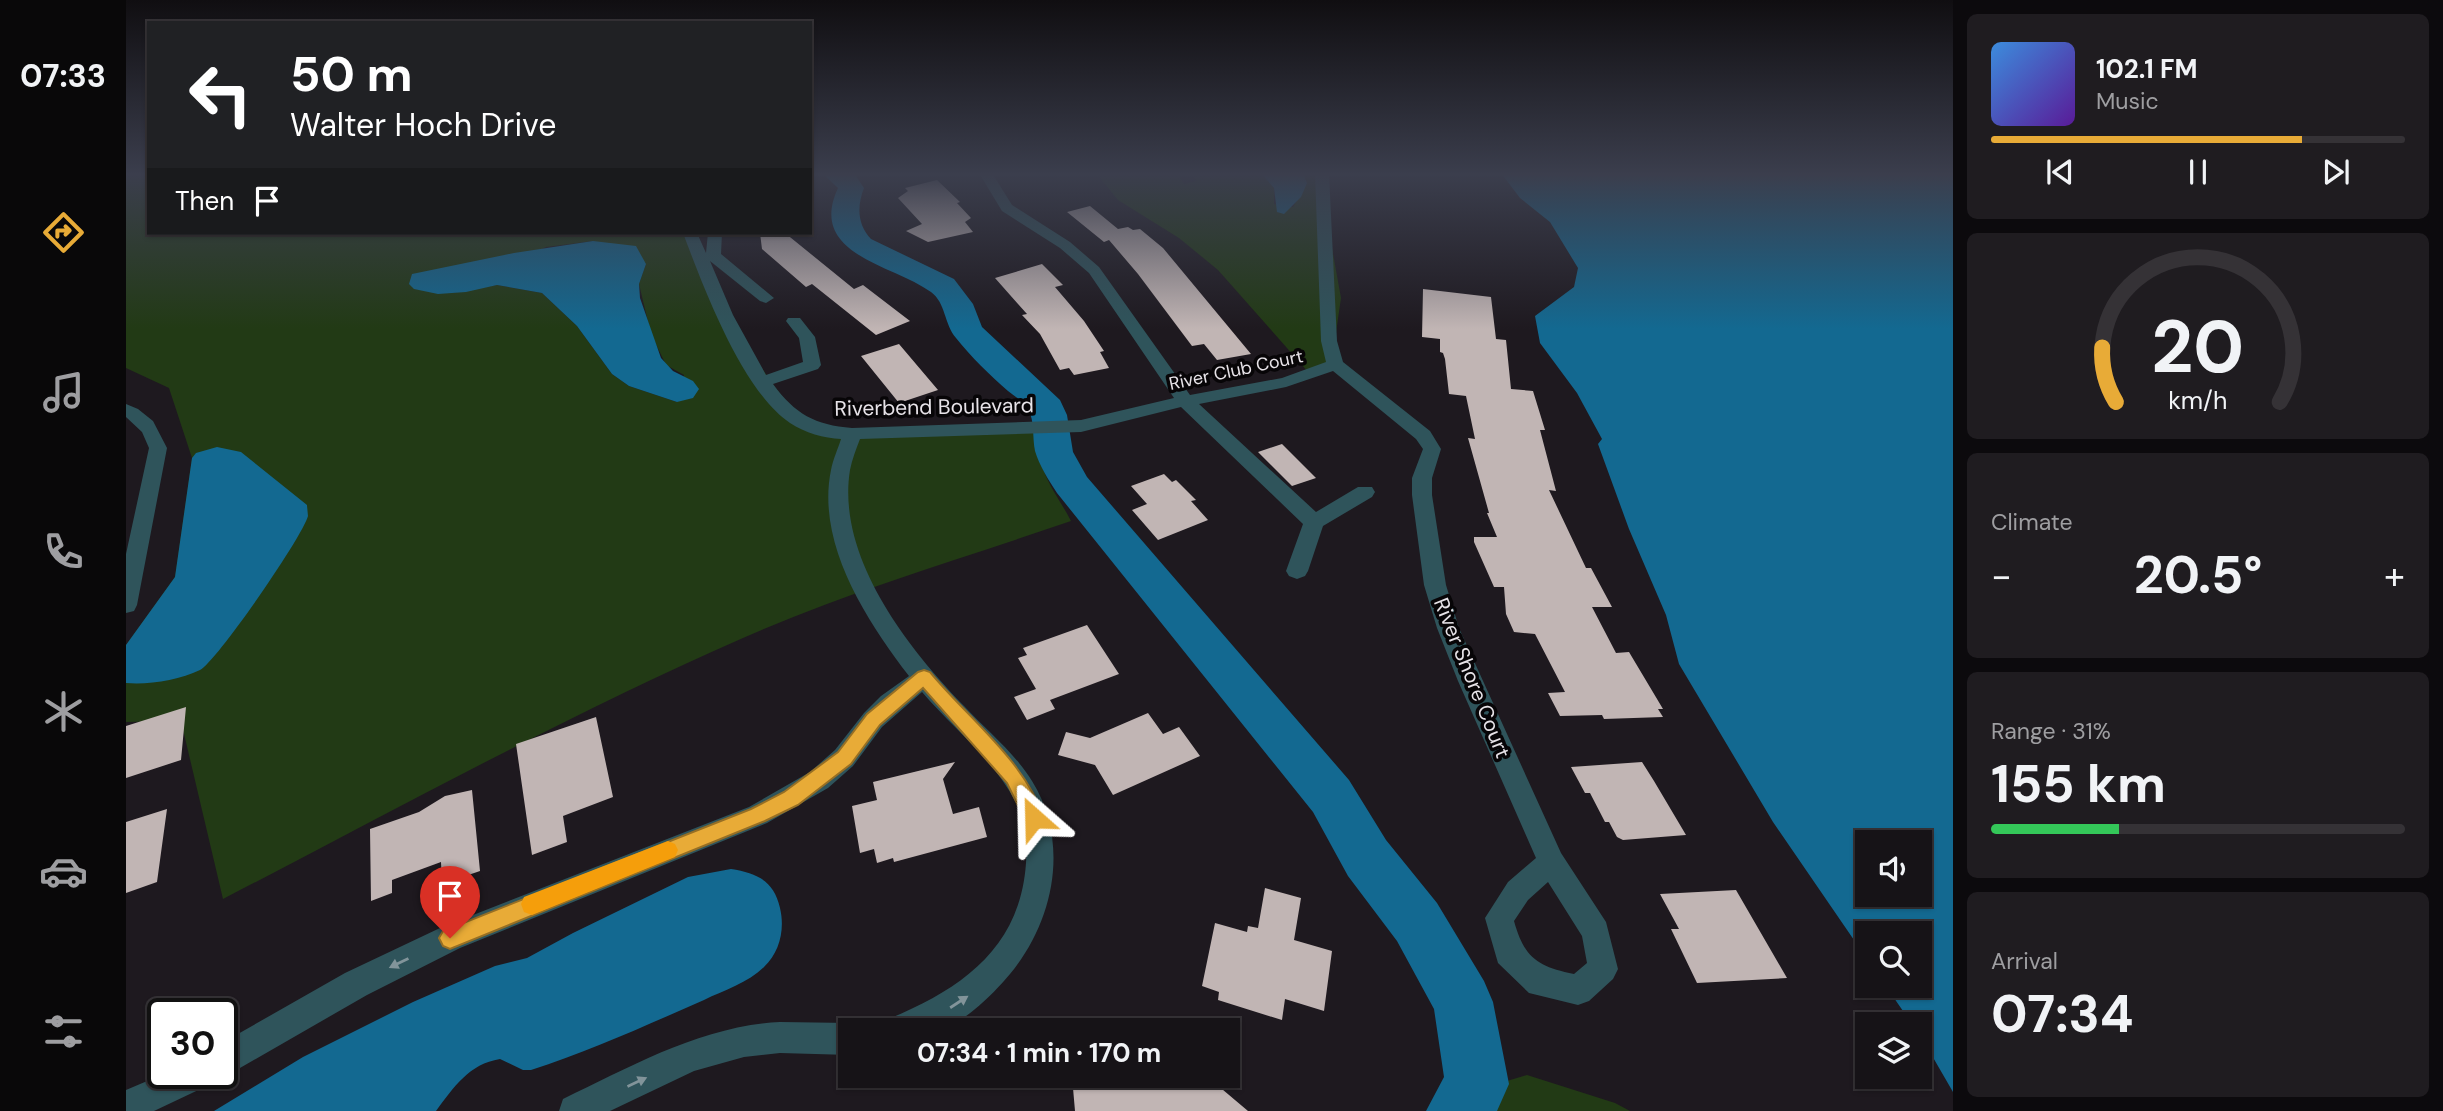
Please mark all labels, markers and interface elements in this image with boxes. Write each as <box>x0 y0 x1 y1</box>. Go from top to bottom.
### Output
text: 50 m <box>290 42 413 106</box>
icon: left <box>175 49 266 140</box>
text: 102.1 FM <box>2096 52 2197 86</box>
text: 07:33 <box>20 55 106 97</box>
text: Music <box>2096 86 2159 116</box>
text: Walter Hoch Drive <box>290 104 556 146</box>
icon: previous <box>2041 153 2079 191</box>
icon: pause <box>2179 153 2217 191</box>
icon: next <box>2317 153 2355 191</box>
icon: arrive <box>248 182 286 220</box>
text: Then <box>175 184 234 218</box>
icon: directions <box>39 208 88 257</box>
text: 20 <box>2152 301 2244 396</box>
street label: River Club Court <box>1167 344 1305 396</box>
icon: music <box>39 368 88 417</box>
text: km/h <box>2168 384 2228 417</box>
street label: Riverbend Boulevard <box>834 391 1034 423</box>
text: Climate <box>1991 507 2073 537</box>
icon: phone <box>39 527 88 576</box>
text: 20.5° <box>2134 541 2262 609</box>
text: − <box>1991 551 2012 601</box>
text: + <box>2384 551 2405 601</box>
street label: River Shore Court <box>1427 594 1517 762</box>
icon: climate <box>39 687 88 736</box>
text: Range · 31% <box>1991 716 2111 746</box>
text: 155 km <box>1991 750 2166 818</box>
position arrow <box>997 781 1071 855</box>
map controls <box>1855 830 1932 1089</box>
button: sound <box>1855 830 1932 907</box>
icon: car <box>39 847 88 896</box>
pin <box>420 866 480 938</box>
icon: arrive <box>431 877 469 915</box>
button: search <box>1855 921 1932 998</box>
text: Arrival <box>1991 946 2058 976</box>
one-way arrow <box>389 958 409 969</box>
text: 07:34 <box>1991 980 2134 1048</box>
one-way arrow <box>949 996 968 1009</box>
speed limit sign: 30 <box>147 998 238 1089</box>
icon: filters <box>39 1007 88 1056</box>
button: layers <box>1855 1012 1932 1089</box>
text: 07:34 · 1 min · 170 m <box>917 1036 1161 1070</box>
one-way arrow <box>627 1076 647 1088</box>

